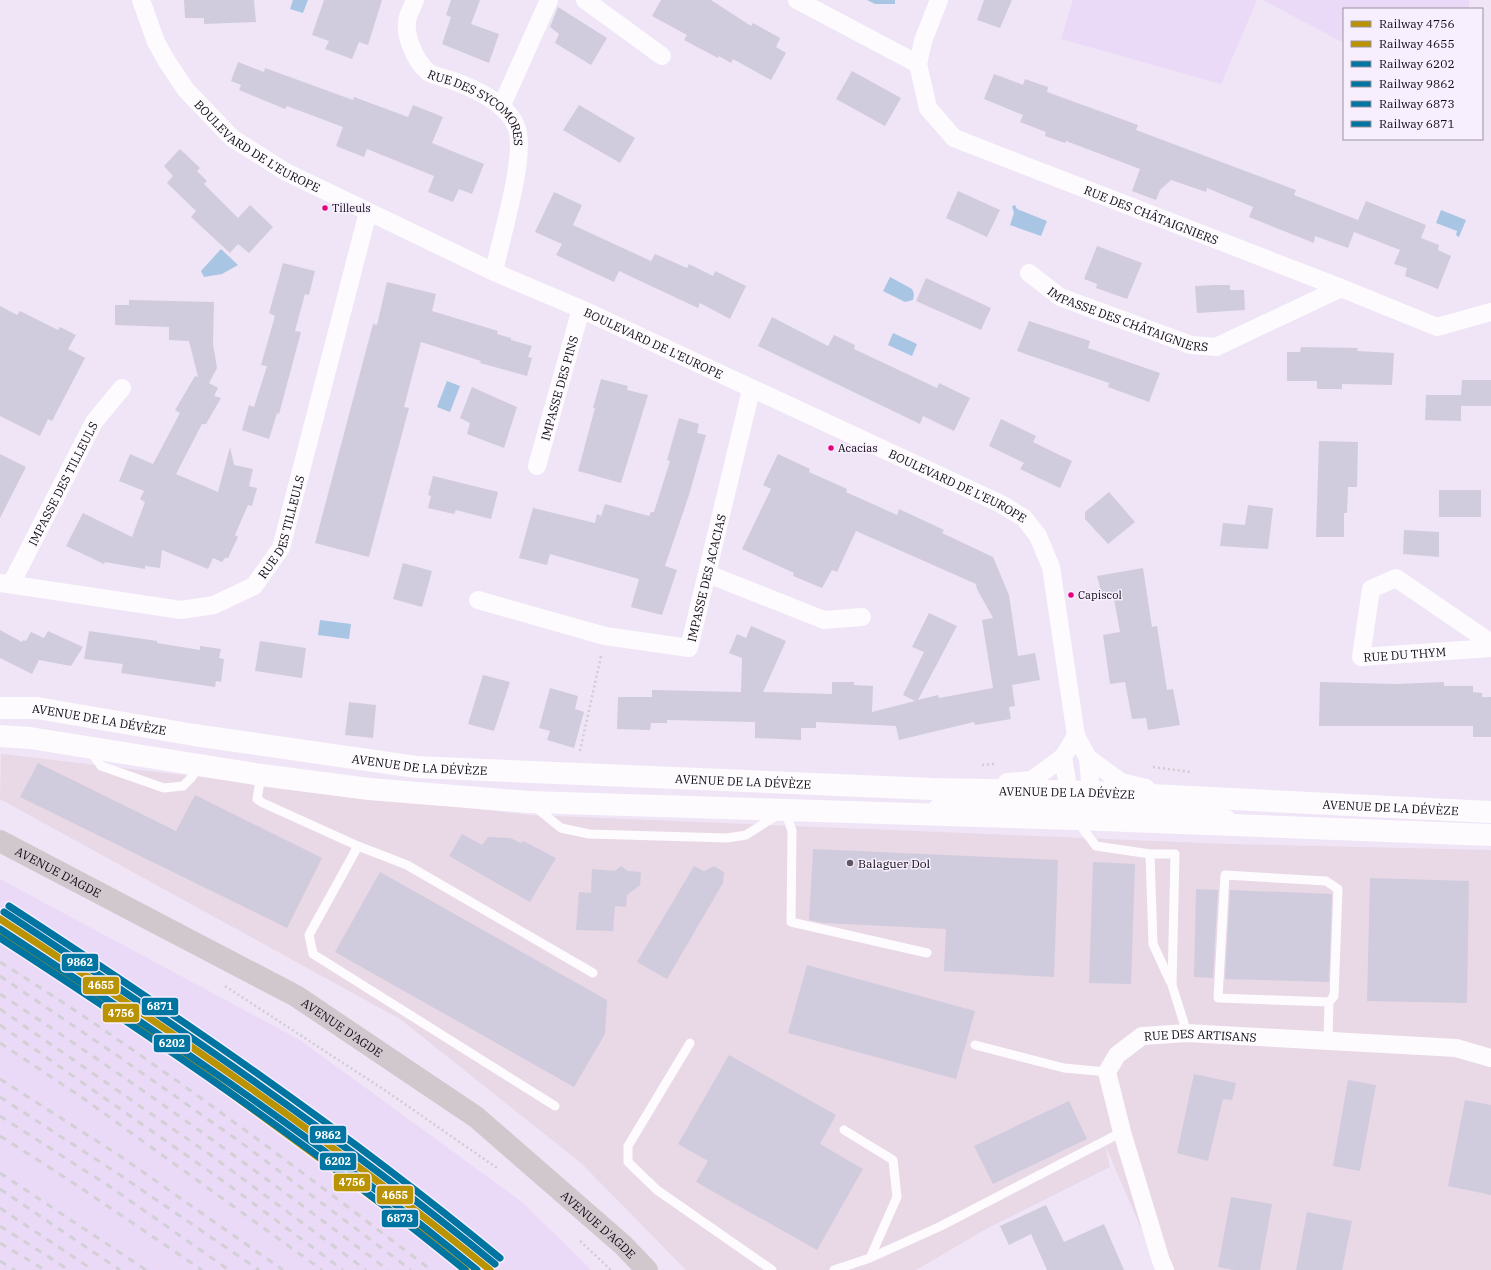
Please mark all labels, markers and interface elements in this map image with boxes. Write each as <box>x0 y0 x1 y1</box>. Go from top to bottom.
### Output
legend <box>1343 8 1483 140</box>
text: Railway 4756 <box>1379 16 1455 31</box>
text: Railway 4655 <box>1379 36 1455 51</box>
text: Railway 6202 <box>1379 56 1455 71</box>
street label: RUE DES SYCOMORES <box>426 66 527 146</box>
text: Railway 9862 <box>1379 76 1455 91</box>
street label: BOULEVARD DE L'EUROPE <box>192 96 323 195</box>
text: Railway 6873 <box>1379 96 1455 111</box>
text: Railway 6871 <box>1379 116 1455 131</box>
street label: RUE DES CHÂTAIGNIERS <box>1082 182 1221 247</box>
place label: Tilleuls <box>332 201 371 215</box>
marker: Tilleuls <box>320 203 330 213</box>
street label: IMPASSE DES CHÂTAIGNIERS <box>1045 283 1209 354</box>
street label: BOULEVARD DE L'EUROPE <box>582 304 726 381</box>
street label: IMPASSE DES PINS <box>537 334 581 442</box>
street label: IMPASSE DES TILLEULS <box>25 419 101 548</box>
place label: Acacias <box>838 441 878 455</box>
marker: Acacias <box>826 443 836 453</box>
street label: BOULEVARD DE L'EUROPE <box>887 446 1030 525</box>
street label: RUE DES TILLEULS <box>254 474 307 581</box>
street label: IMPASSE DES ACACIAS <box>683 512 728 643</box>
place label: Capiscol <box>1078 588 1122 602</box>
marker: Capiscol <box>1066 590 1076 600</box>
street label: RUE DU THYM <box>1363 644 1447 664</box>
street label: AVENUE DE LA DÉVÈZE <box>32 701 168 738</box>
street label: AVENUE DE LA DÉVÈZE <box>351 750 488 778</box>
street label: AVENUE DE LA DÉVÈZE <box>675 771 812 791</box>
street label: AVENUE DE LA DÉVÈZE <box>999 783 1135 802</box>
street label: AVENUE DE LA DÉVÈZE <box>1322 796 1459 818</box>
street label: AVENUE D'AGDE <box>13 843 104 900</box>
place label: Balaguer Dol <box>858 856 930 871</box>
marker: Balaguer Dol <box>845 858 855 868</box>
line badge: 9862 <box>61 953 99 972</box>
text: 9862 <box>67 955 93 969</box>
line badge: 4655 <box>82 976 120 995</box>
text: 4655 <box>88 978 114 992</box>
street label: AVENUE D'AGDE <box>299 994 386 1060</box>
line badge: 6871 <box>141 997 179 1016</box>
text: 6871 <box>147 999 174 1013</box>
line badge: 4756 <box>102 1003 140 1023</box>
text: 4756 <box>108 1006 135 1020</box>
street label: RUE DES ARTISANS <box>1143 1025 1257 1044</box>
line badge: 6202 <box>153 1034 191 1053</box>
text: 6202 <box>159 1036 185 1050</box>
line badge: 9862 <box>309 1125 347 1144</box>
text: 9862 <box>315 1128 341 1142</box>
line badge: 6202 <box>319 1152 357 1171</box>
text: 6202 <box>325 1154 351 1168</box>
line badge: 4756 <box>333 1173 371 1192</box>
text: 4756 <box>339 1175 366 1189</box>
line badge: 4655 <box>376 1185 414 1205</box>
street label: AVENUE D'AGDE <box>558 1187 639 1261</box>
text: 4655 <box>382 1188 408 1202</box>
line badge: 6873 <box>381 1209 419 1228</box>
text: 6873 <box>387 1211 413 1225</box>

